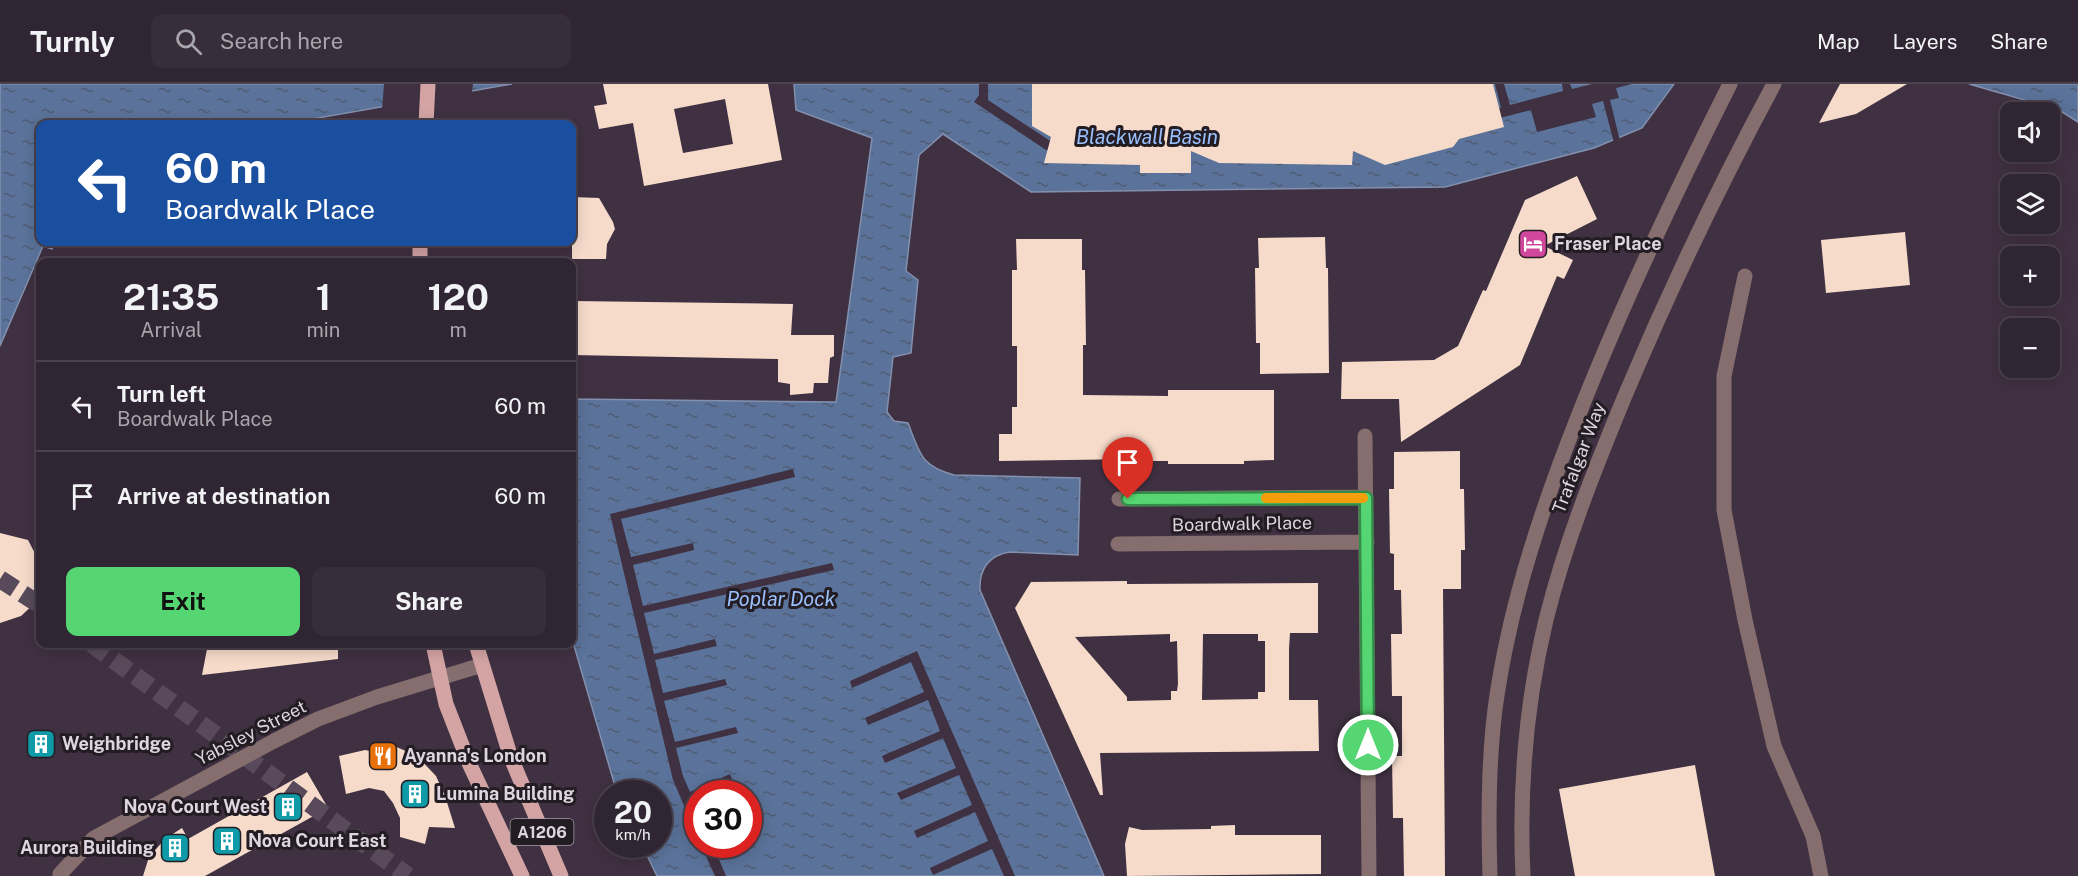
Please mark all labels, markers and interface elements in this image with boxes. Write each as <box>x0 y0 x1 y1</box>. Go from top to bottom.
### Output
search box <box>151 14 571 68</box>
text: Turnly <box>30 25 115 58</box>
icon: search <box>172 25 205 58</box>
text: Search here <box>220 28 343 54</box>
text: Map <box>1817 29 1860 54</box>
text: Layers <box>1893 29 1957 54</box>
text: Share <box>1990 29 2048 54</box>
map controls <box>2000 102 2060 378</box>
button: sound <box>2000 102 2060 162</box>
water label: Blackwall Basin <box>1076 125 1218 149</box>
text: 60 m <box>165 143 267 192</box>
icon: left <box>66 144 144 222</box>
button: layers <box>2000 174 2060 234</box>
text: Boardwalk Place <box>165 193 375 225</box>
hotel icon: Fraser Place <box>1517 228 1549 260</box>
place label: Fraser Place <box>1554 233 1662 254</box>
button: + <box>2000 246 2060 306</box>
text: 21:35 <box>123 276 219 318</box>
text: 1 <box>316 276 331 318</box>
text: 120 <box>427 276 489 318</box>
text: Arrival <box>140 318 202 342</box>
text: min <box>306 318 340 342</box>
text: m <box>450 318 467 342</box>
button: − <box>2000 318 2060 378</box>
text: Turn left <box>117 381 206 407</box>
icon: left <box>66 390 99 423</box>
text: 60 m <box>495 393 546 419</box>
street label: Trafalgar Way <box>1548 399 1609 516</box>
text: Boardwalk Place <box>117 407 273 431</box>
pin <box>1102 437 1153 499</box>
icon: arrive <box>1111 446 1144 479</box>
icon: arrive <box>66 480 99 513</box>
text: Arrive at destination <box>117 483 330 509</box>
text: 60 m <box>495 483 546 509</box>
street label: Boardwalk Place <box>1172 512 1312 535</box>
button: Exit <box>66 567 300 636</box>
button: Share <box>312 567 546 636</box>
water label: Poplar Dock <box>727 587 836 611</box>
street label: Yabsley Street <box>192 696 309 769</box>
position arrow <box>1336 713 1400 777</box>
building icon: Weighbridge <box>25 728 57 760</box>
place label: Weighbridge <box>62 733 171 754</box>
restaurant icon: Ayanna's London <box>367 740 399 772</box>
place label: Ayanna's London <box>404 745 547 766</box>
building icon: Lumina Building <box>399 778 431 810</box>
speed limit sign: 30 <box>684 780 762 858</box>
place label: Lumina Building <box>436 783 574 804</box>
building icon: Nova Court West <box>272 791 304 823</box>
text: 20 <box>614 794 652 830</box>
place label: Nova Court West <box>123 796 267 817</box>
road number: A1206 <box>510 819 574 845</box>
building icon: Nova Court East <box>211 825 243 857</box>
text: km/h <box>615 826 651 843</box>
place label: Nova Court East <box>248 830 387 851</box>
building icon: Aurora Building <box>159 832 191 864</box>
place label: Aurora Building <box>20 837 154 858</box>

